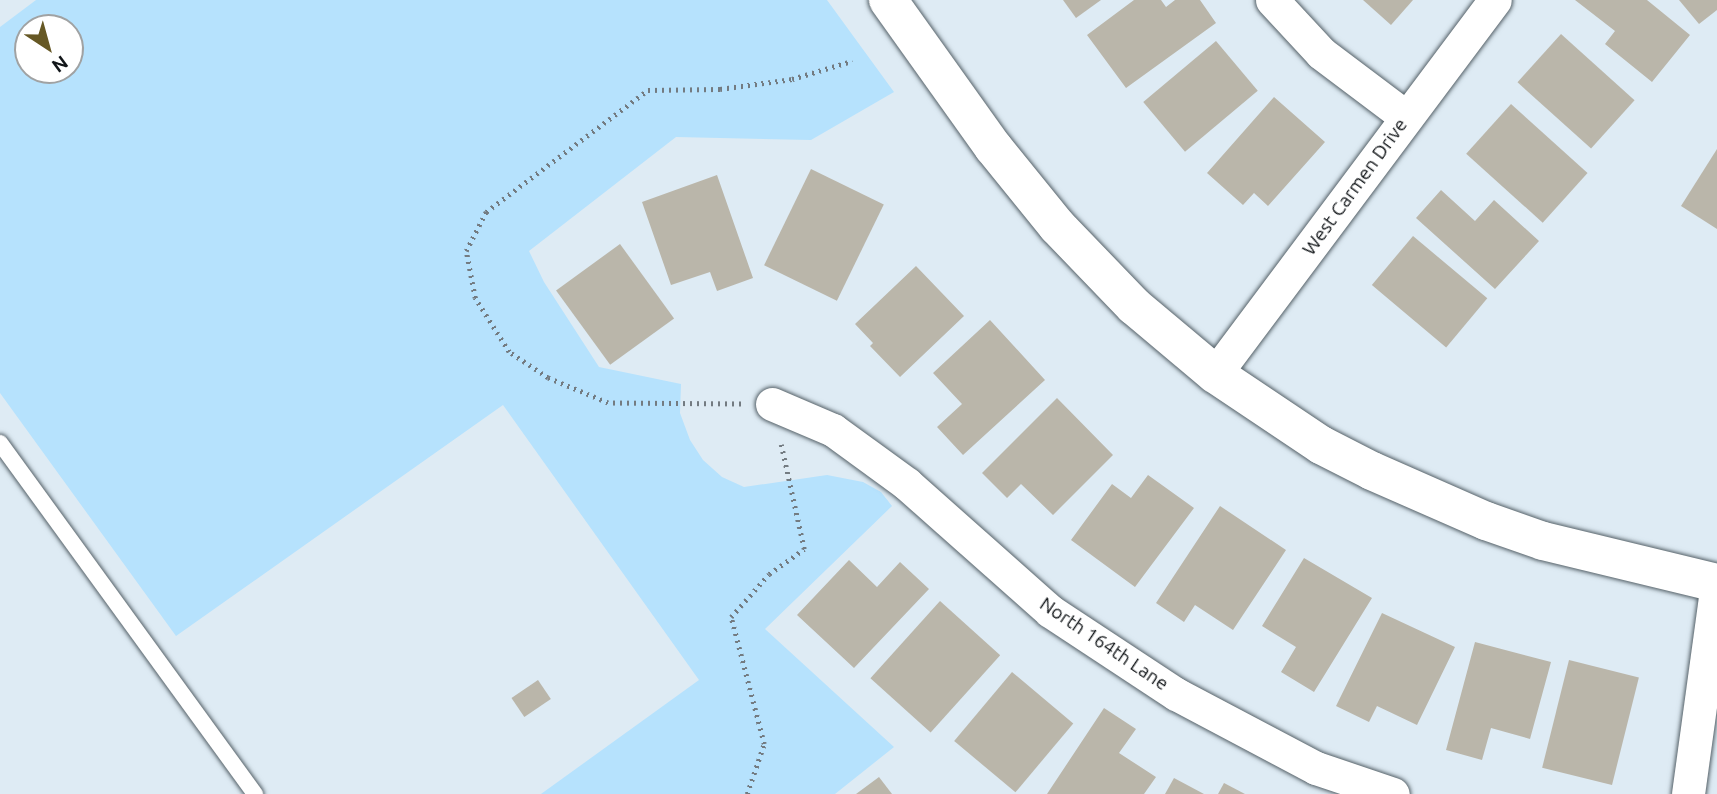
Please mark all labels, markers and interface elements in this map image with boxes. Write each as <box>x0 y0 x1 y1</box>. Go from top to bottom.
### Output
north arrow <box>14 14 84 84</box>
text: N <box>48 51 72 77</box>
street label: West Carmen Drive <box>1298 114 1412 260</box>
street label: North 164th Lane <box>1035 593 1173 695</box>

